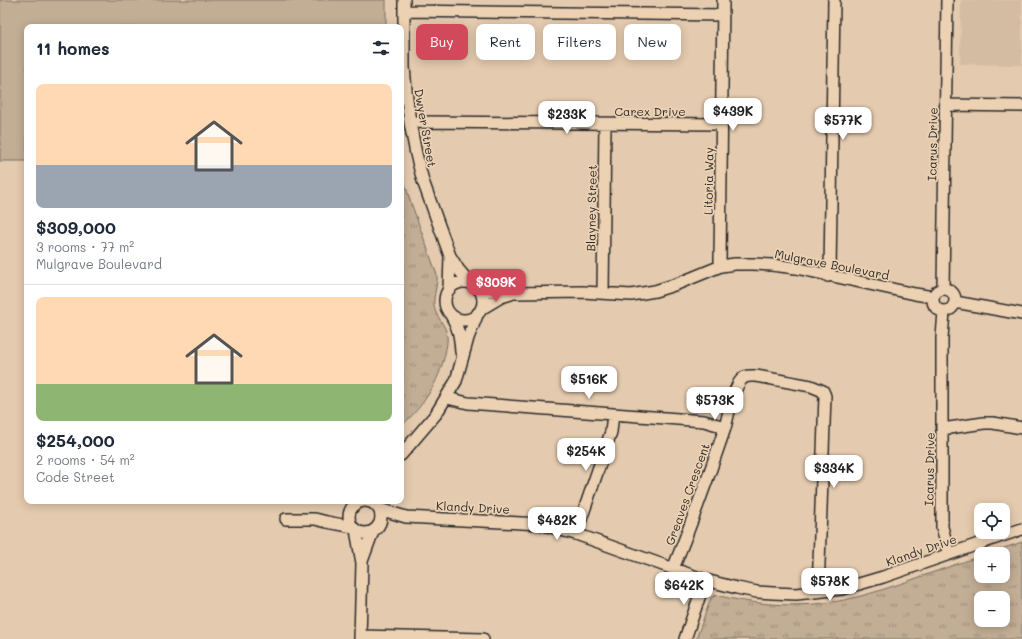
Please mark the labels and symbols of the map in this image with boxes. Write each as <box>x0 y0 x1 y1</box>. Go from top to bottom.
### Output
street label: Dwyer Street <box>411 88 441 168</box>
pin: $439K <box>705 98 761 132</box>
pin: $233K <box>539 101 595 135</box>
street label: Carex Drive <box>614 103 686 119</box>
pin: $577K <box>815 107 871 141</box>
street label: Icarus Drive <box>923 107 941 181</box>
street label: Litoria Way <box>699 147 717 215</box>
street label: Blayney Street <box>582 165 600 251</box>
street label: Mulgrave Boulevard <box>773 245 891 283</box>
pin: $309K <box>468 269 524 303</box>
pin: $516K <box>561 366 617 400</box>
pin: $573K <box>687 387 743 421</box>
street label: Icarus Drive <box>920 432 938 506</box>
pin: $254K <box>558 438 614 472</box>
street label: Greaves Crescent <box>661 441 713 547</box>
pin: $334K <box>806 455 862 489</box>
street label: Klandy Drive <box>436 497 510 517</box>
pin: $482K <box>529 507 585 541</box>
street label: Klandy Drive <box>883 530 959 570</box>
pin: $578K <box>802 568 858 602</box>
pin: $642K <box>656 572 712 606</box>

